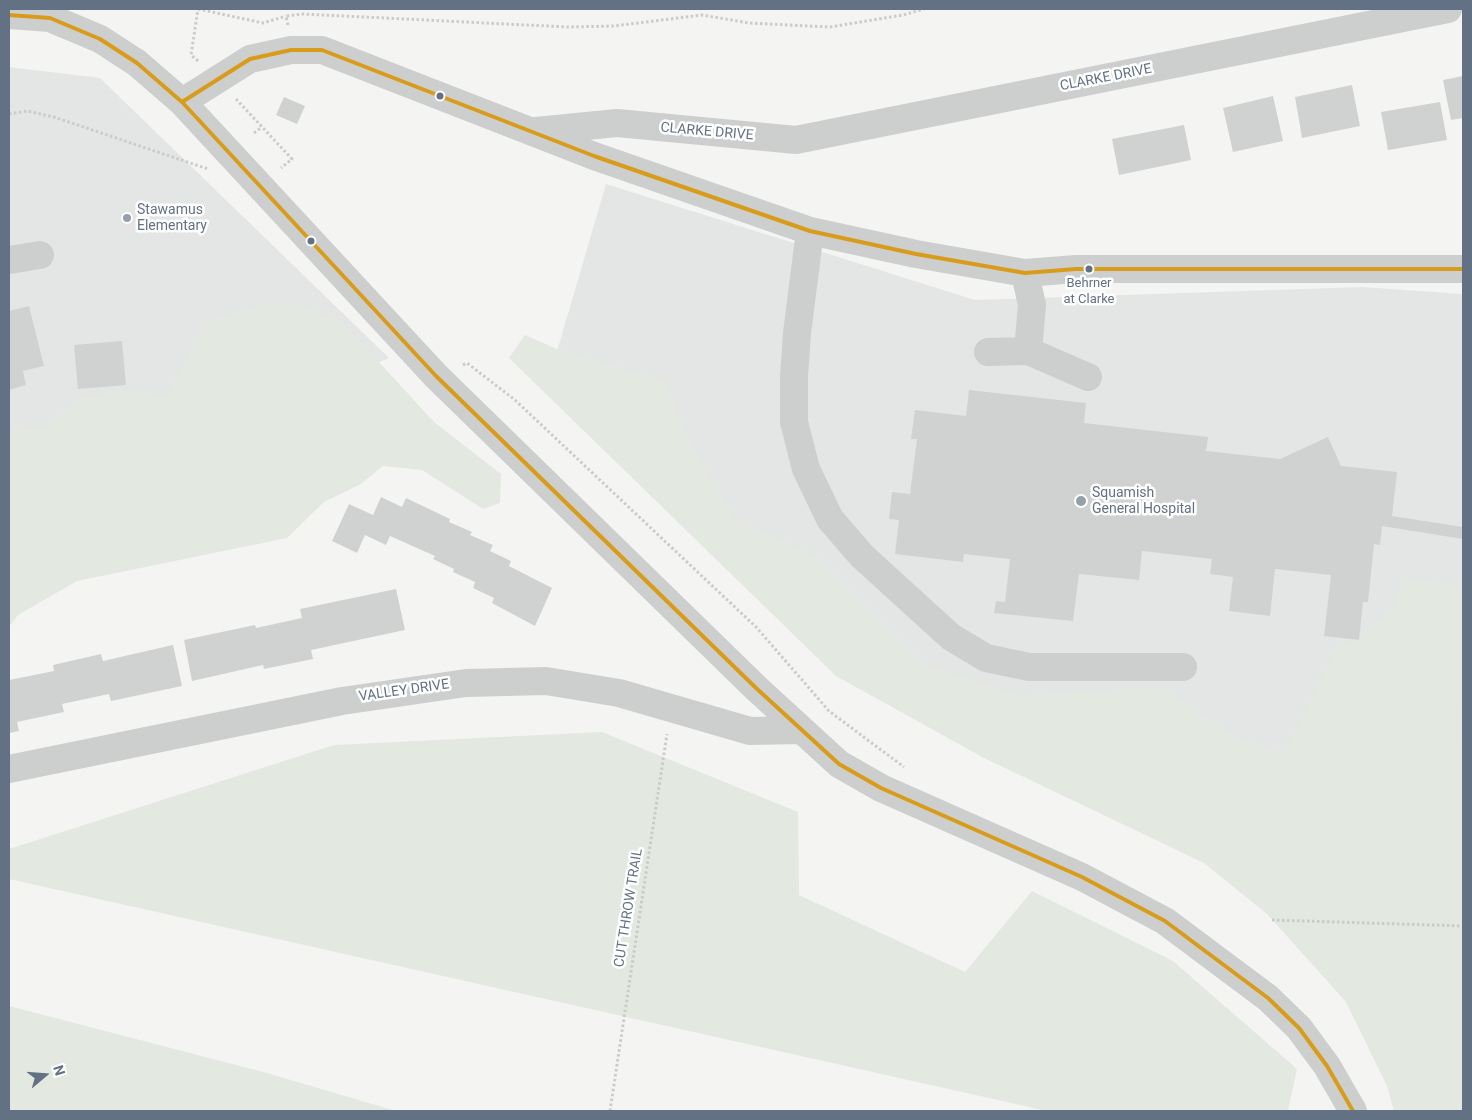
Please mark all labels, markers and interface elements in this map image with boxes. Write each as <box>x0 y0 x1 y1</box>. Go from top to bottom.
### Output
street label: CLARKE DRIVE <box>1059 61 1153 95</box>
unlabelled marker <box>435 91 445 101</box>
street label: CLARKE DRIVE <box>660 120 754 144</box>
place label: Stawamus Elementary <box>137 202 207 234</box>
marker: Stawamus Elementary <box>121 212 133 224</box>
unlabelled marker <box>306 236 316 246</box>
marker: Behrner at Clarke <box>1084 264 1094 274</box>
place label: Behrner at Clarke <box>1063 276 1115 307</box>
place label: Squamish General Hospital <box>1092 485 1195 518</box>
marker: Squamish General Hospital <box>1074 494 1088 508</box>
street label: VALLEY DRIVE <box>358 676 450 706</box>
street label: CUT THROW TRAIL <box>611 847 647 969</box>
north arrow <box>20 1050 70 1100</box>
text: N <box>50 1063 68 1078</box>

